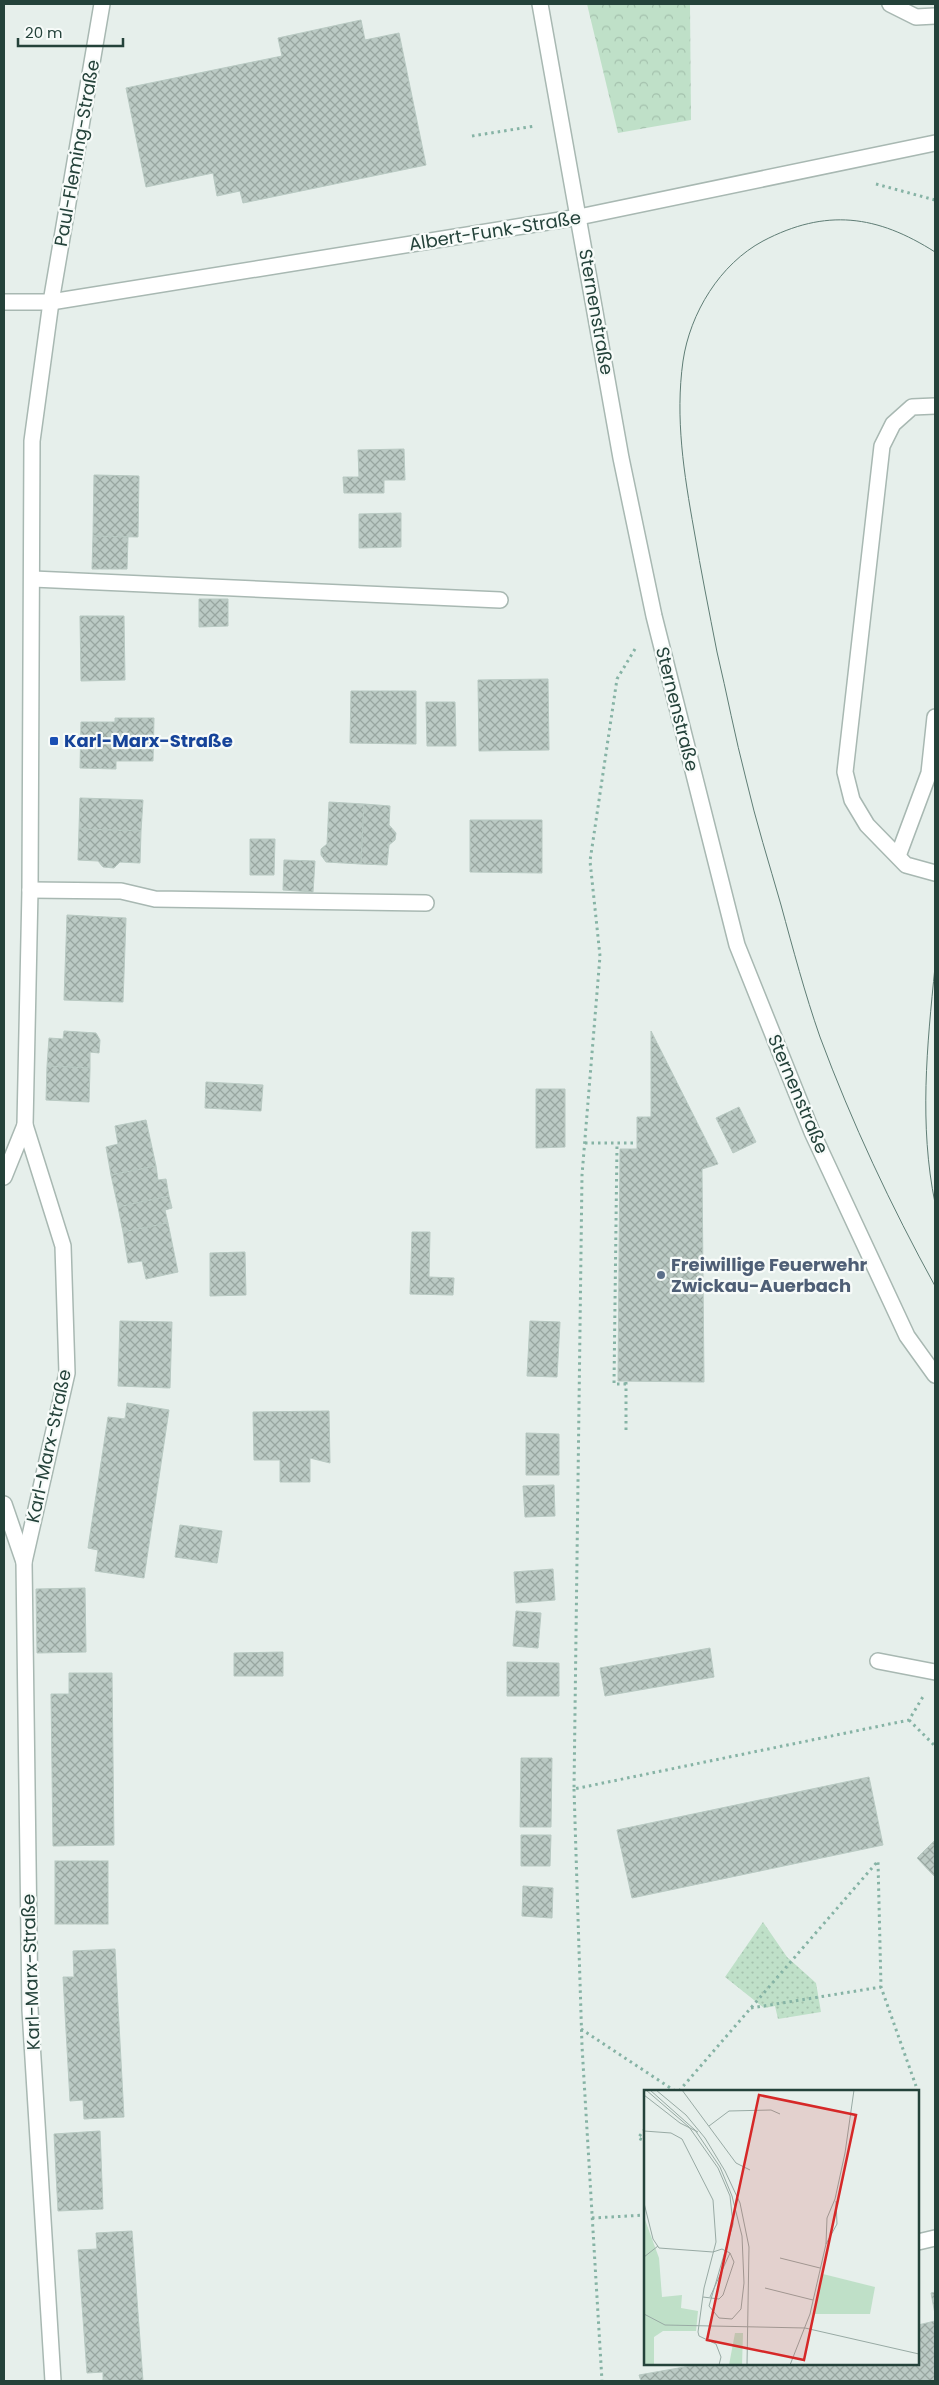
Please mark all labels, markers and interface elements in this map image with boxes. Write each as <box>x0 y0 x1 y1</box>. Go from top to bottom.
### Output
scale bar <box>18 15 122 47</box>
text: 20 m <box>25 22 63 43</box>
street label: Paul-Fleming-Straße <box>48 58 105 248</box>
street label: Albert-Funk-Straße <box>407 205 583 256</box>
street label: Sternenstraße <box>573 247 620 377</box>
street label: Sternenstraße <box>650 644 705 774</box>
place label: Karl-Marx-Straße <box>64 728 233 753</box>
marker: Karl-Marx-Straße <box>48 735 60 747</box>
street label: Sternenstraße <box>762 1030 835 1157</box>
place label: Freiwillige Feuerwehr Zwickau-Auerbach <box>671 1252 868 1298</box>
marker: Freiwillige Feuerwehr Zwickau-Auerbach <box>655 1269 667 1281</box>
street label: Karl-Marx-Straße <box>20 1367 77 1525</box>
street label: Karl-Marx-Straße <box>15 1893 46 2051</box>
inset map <box>644 2090 919 2365</box>

